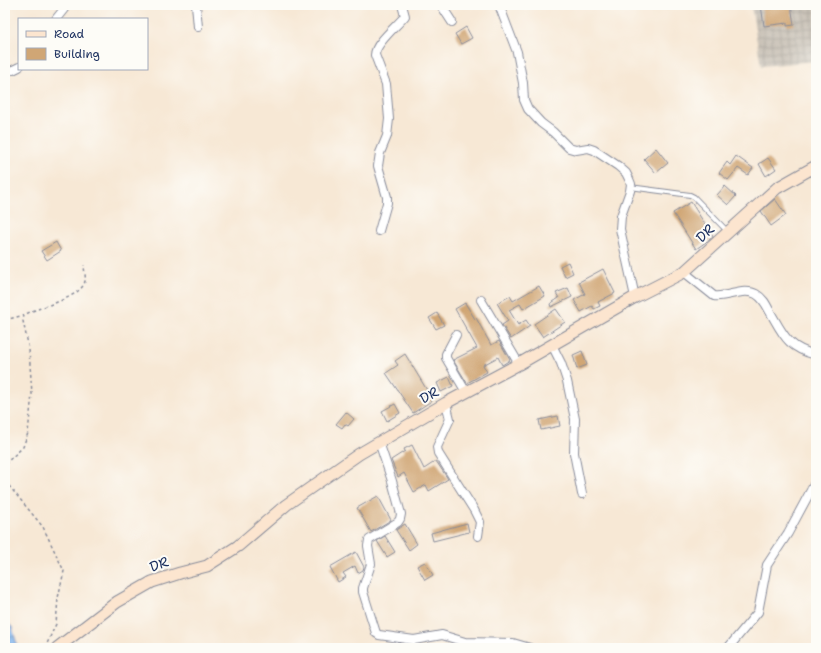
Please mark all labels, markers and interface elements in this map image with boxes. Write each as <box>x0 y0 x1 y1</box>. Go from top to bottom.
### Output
legend <box>18 18 148 70</box>
text: Road <box>54 26 85 42</box>
text: Building <box>54 46 100 62</box>
street label: DR <box>692 220 718 246</box>
street label: DR <box>416 382 442 408</box>
street label: DR <box>147 552 171 576</box>

